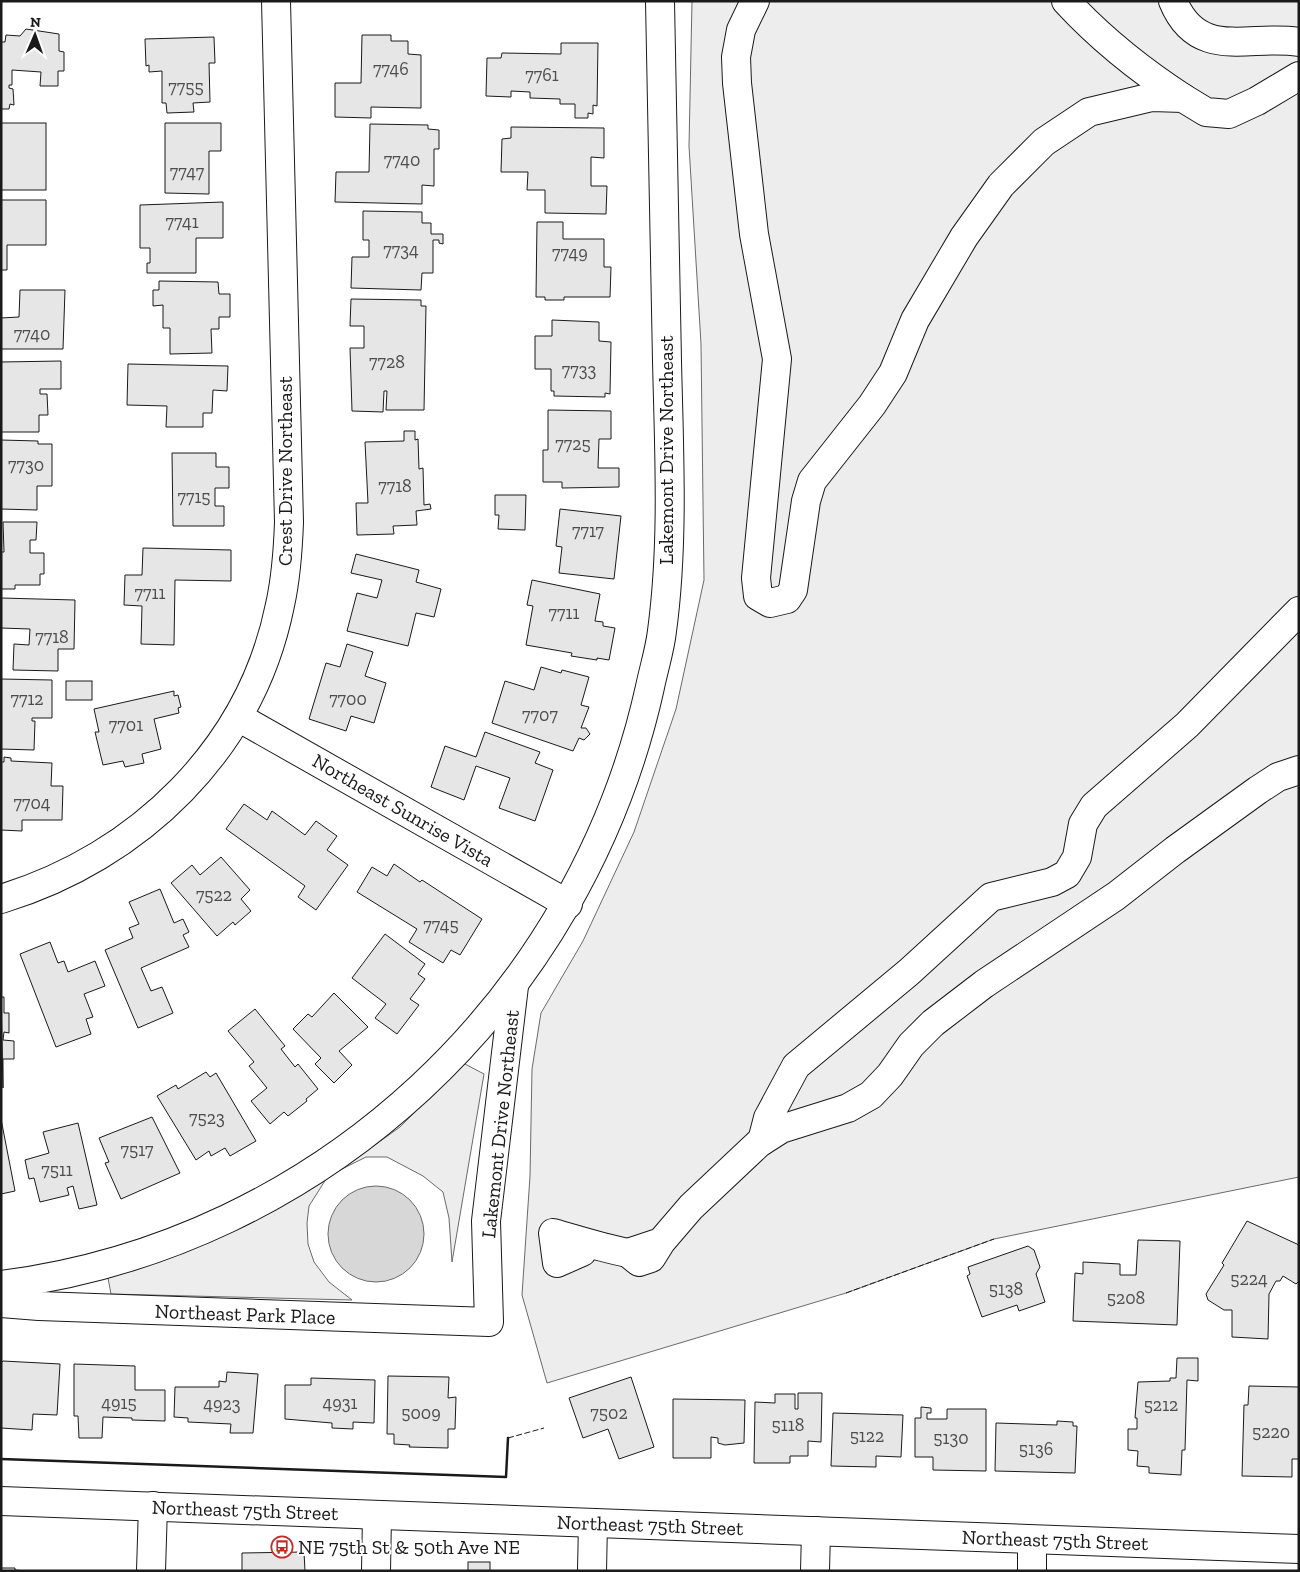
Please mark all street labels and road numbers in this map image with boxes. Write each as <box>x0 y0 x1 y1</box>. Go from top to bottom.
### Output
street label: Lakemont Drive Northeast <box>654 335 678 565</box>
street label: Crest Drive Northeast <box>273 375 297 566</box>
street label: Northeast Sunrise Vista <box>308 748 498 872</box>
street label: Lakemont Drive Northeast <box>476 1008 524 1239</box>
street label: Northeast Park Place <box>154 1299 336 1329</box>
street label: Northeast 75th Street <box>151 1495 339 1525</box>
street label: Northeast 75th Street <box>556 1510 744 1540</box>
street label: Northeast 75th Street <box>961 1525 1149 1555</box>

